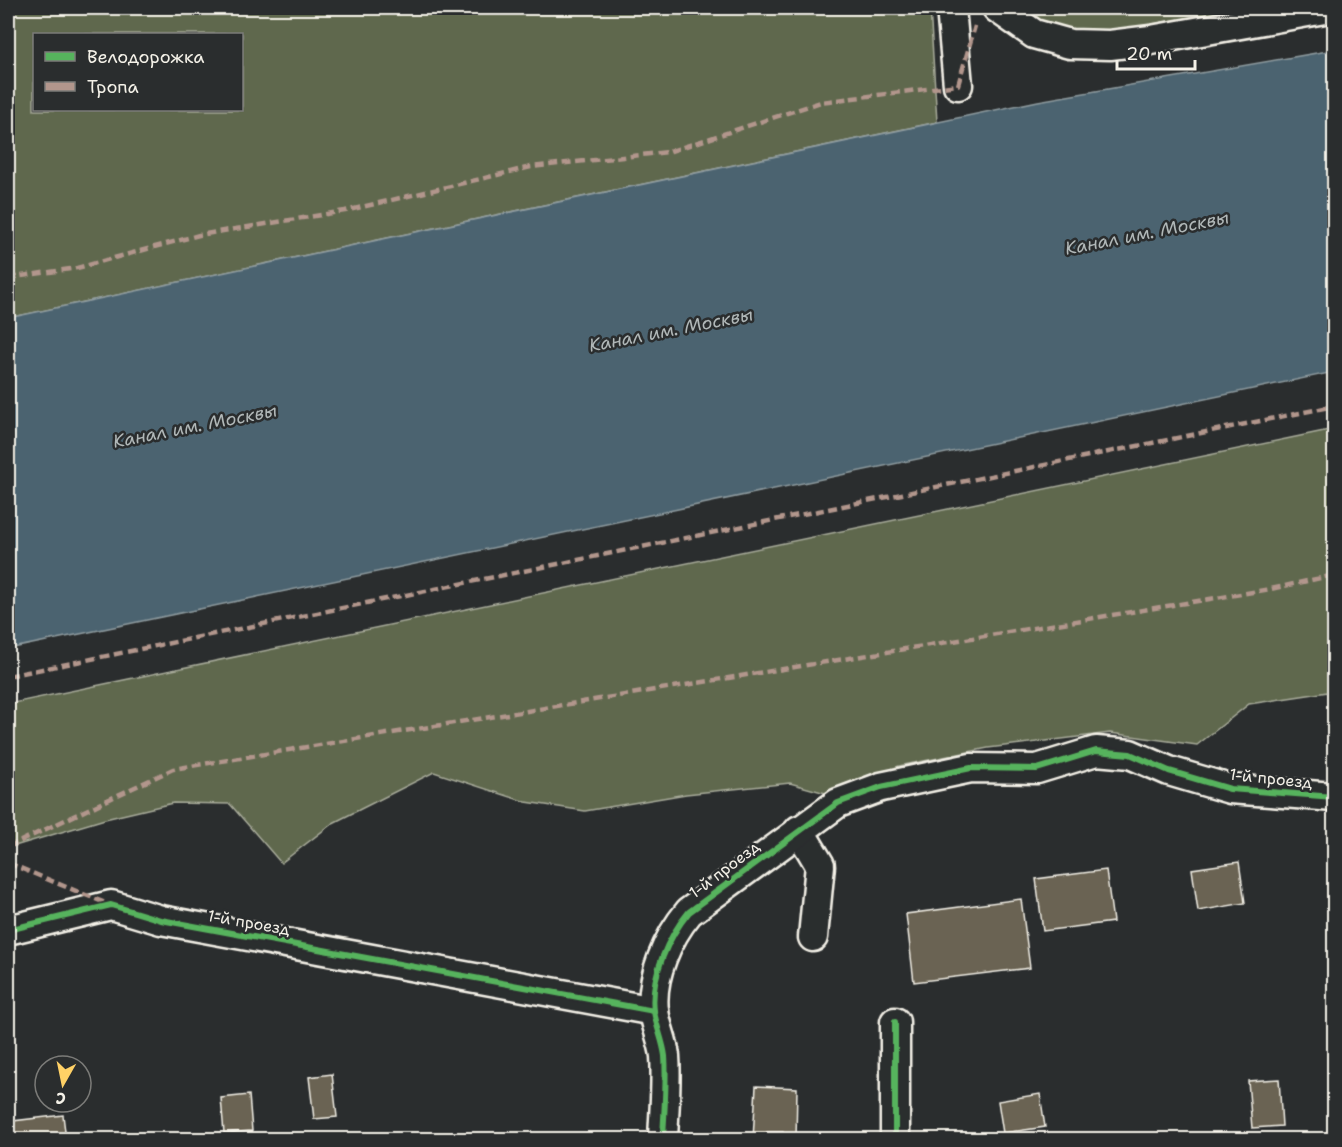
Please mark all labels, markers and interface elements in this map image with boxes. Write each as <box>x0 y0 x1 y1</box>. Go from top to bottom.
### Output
legend <box>33 33 243 111</box>
scale bar <box>1117 33 1195 71</box>
text: 20 m <box>1126 42 1172 66</box>
text: Велодорожка <box>87 45 205 69</box>
text: Тропа <box>87 75 139 99</box>
water label: Канал им. Москвы <box>1063 205 1231 261</box>
water label: Канал им. Москвы <box>587 302 755 358</box>
water label: Канал им. Москвы <box>111 398 279 454</box>
street label: 1-й проезд <box>1228 764 1314 793</box>
street label: 1-й проезд <box>685 836 764 903</box>
street label: 1-й проезд <box>206 905 292 940</box>
north arrow <box>33 1054 93 1114</box>
text: С <box>54 1087 67 1109</box>

